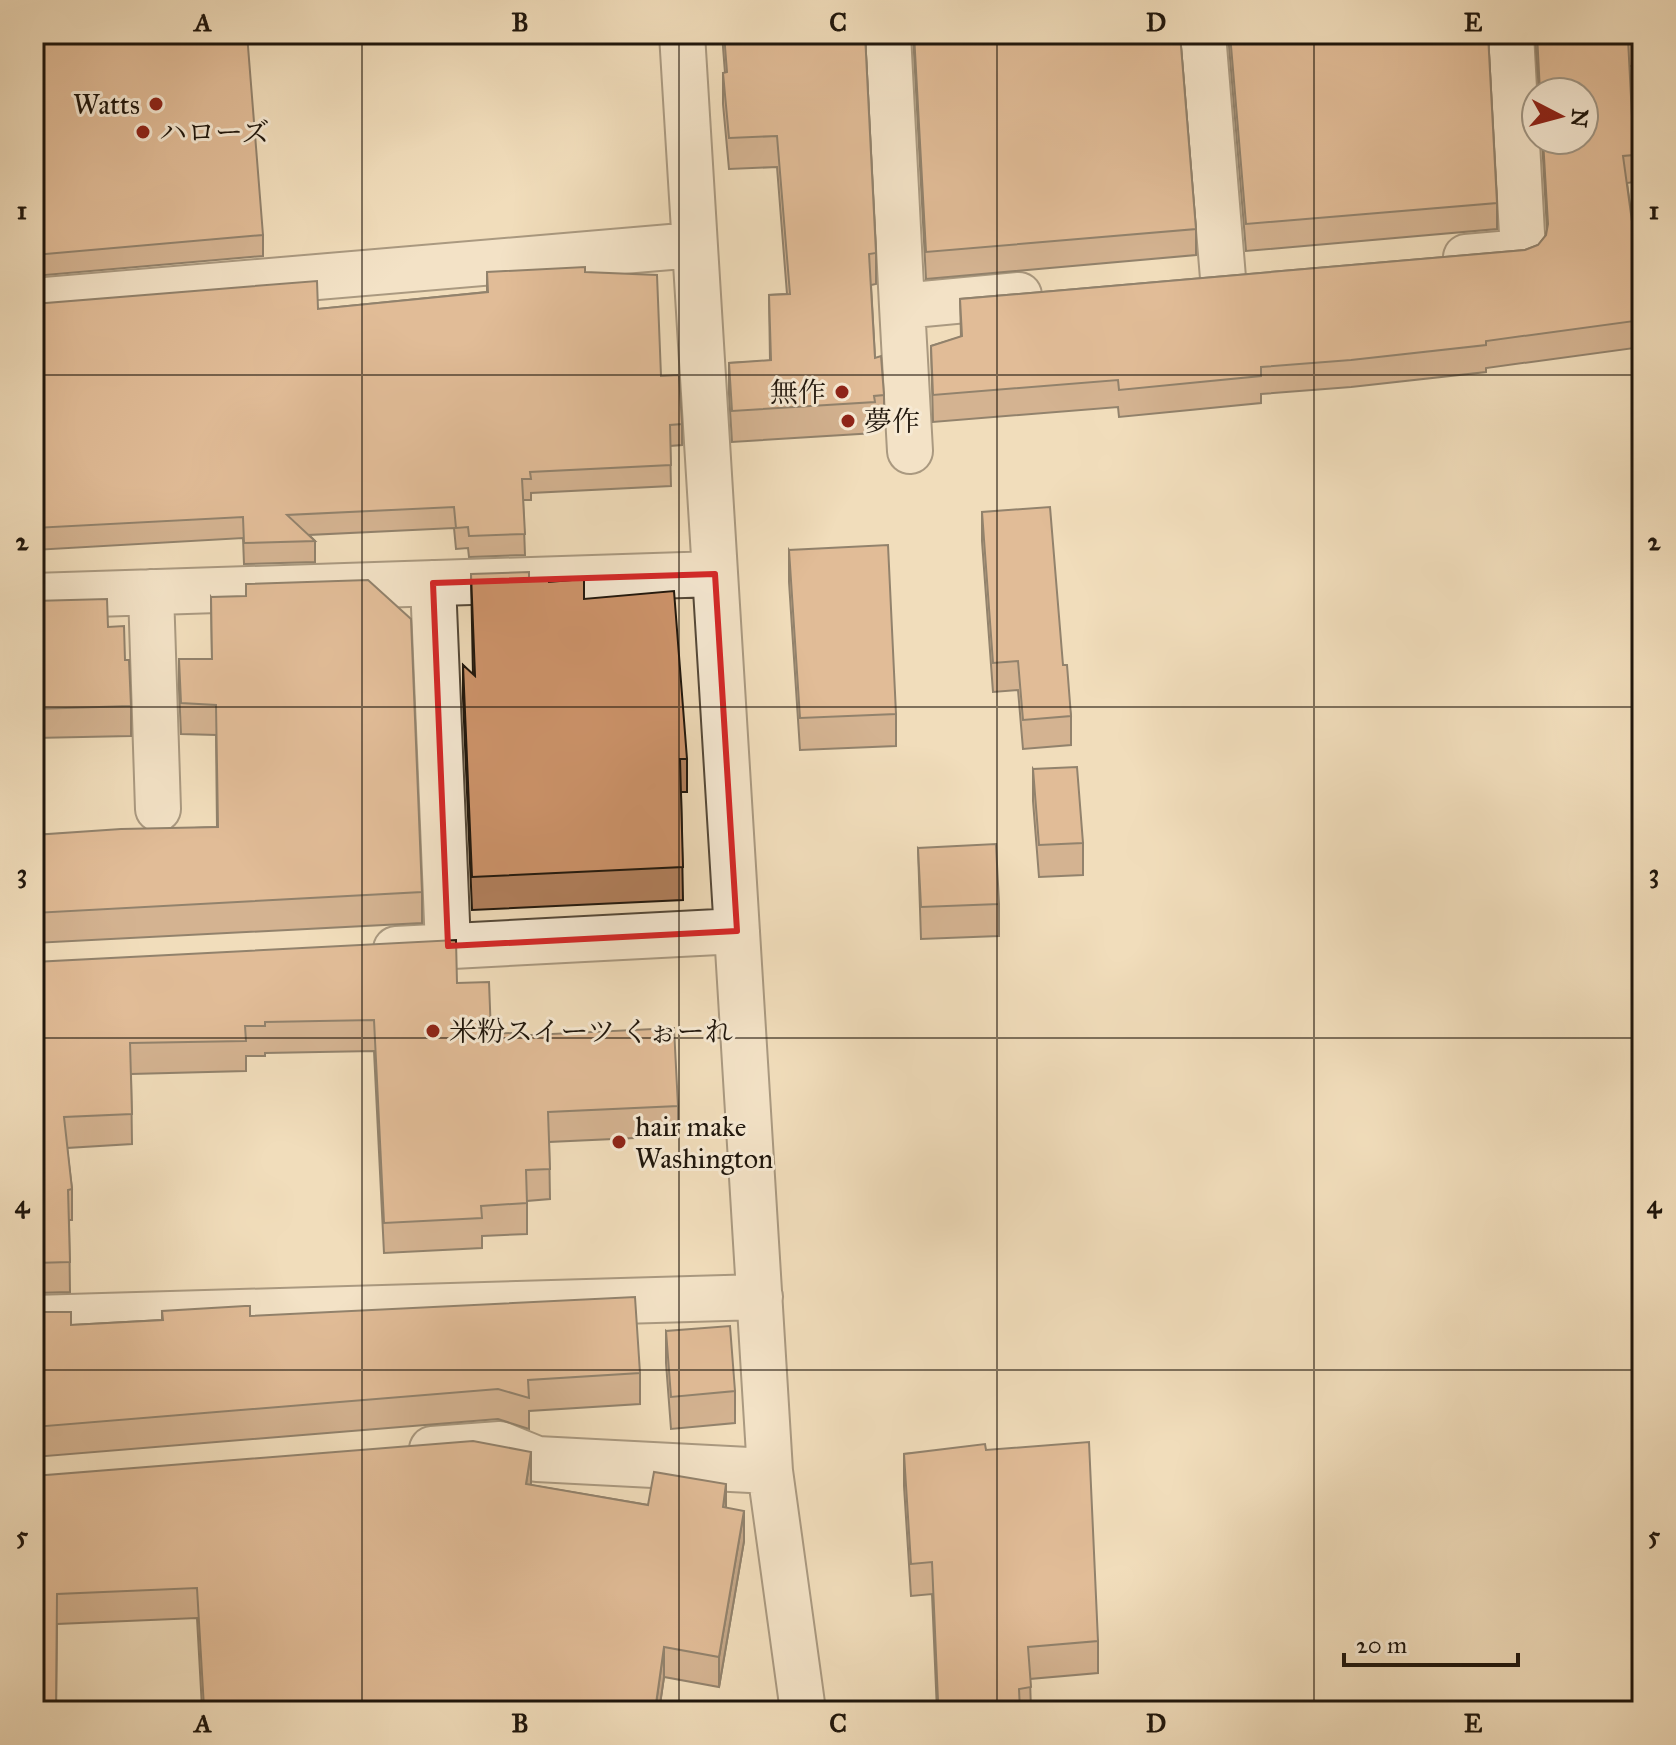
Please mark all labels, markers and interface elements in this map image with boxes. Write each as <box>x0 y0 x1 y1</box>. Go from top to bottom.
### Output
text: A <box>192 6 212 38</box>
text: B <box>511 6 529 38</box>
text: C <box>829 6 847 38</box>
text: D <box>1146 6 1166 38</box>
text: E <box>1464 6 1483 38</box>
north arrow <box>1520 76 1600 156</box>
place label: Watts <box>73 87 140 122</box>
marker: Watts <box>147 95 165 113</box>
text: N <box>1565 107 1594 129</box>
place label: ハローズ <box>159 115 270 150</box>
marker: ハローズ <box>134 123 152 141</box>
text: 1 <box>17 194 27 226</box>
text: 1 <box>1649 194 1659 226</box>
place label: 無作 <box>770 375 826 410</box>
marker: 無作 <box>833 383 851 401</box>
place label: 夢作 <box>864 404 920 439</box>
marker: 夢作 <box>839 412 857 430</box>
text: 2 <box>16 525 30 557</box>
text: 2 <box>1648 525 1662 557</box>
text: 3 <box>17 857 27 889</box>
text: 3 <box>1649 857 1659 889</box>
place label: 米粉スイーツ くぉーれ <box>449 1014 733 1049</box>
marker: 米粉スイーツ くぉーれ <box>424 1022 442 1040</box>
place label: hair make Washington <box>635 1109 773 1176</box>
marker: hair make Washington <box>610 1133 628 1151</box>
text: 4 <box>15 1188 31 1220</box>
text: 4 <box>1647 1188 1663 1220</box>
text: 5 <box>16 1519 29 1551</box>
text: 5 <box>1648 1519 1661 1551</box>
scale bar <box>1344 1617 1518 1667</box>
text: 20 m <box>1356 1630 1407 1660</box>
text: A <box>192 1707 212 1739</box>
text: B <box>511 1707 529 1739</box>
text: C <box>829 1707 847 1739</box>
text: D <box>1146 1707 1166 1739</box>
text: E <box>1464 1707 1483 1739</box>

